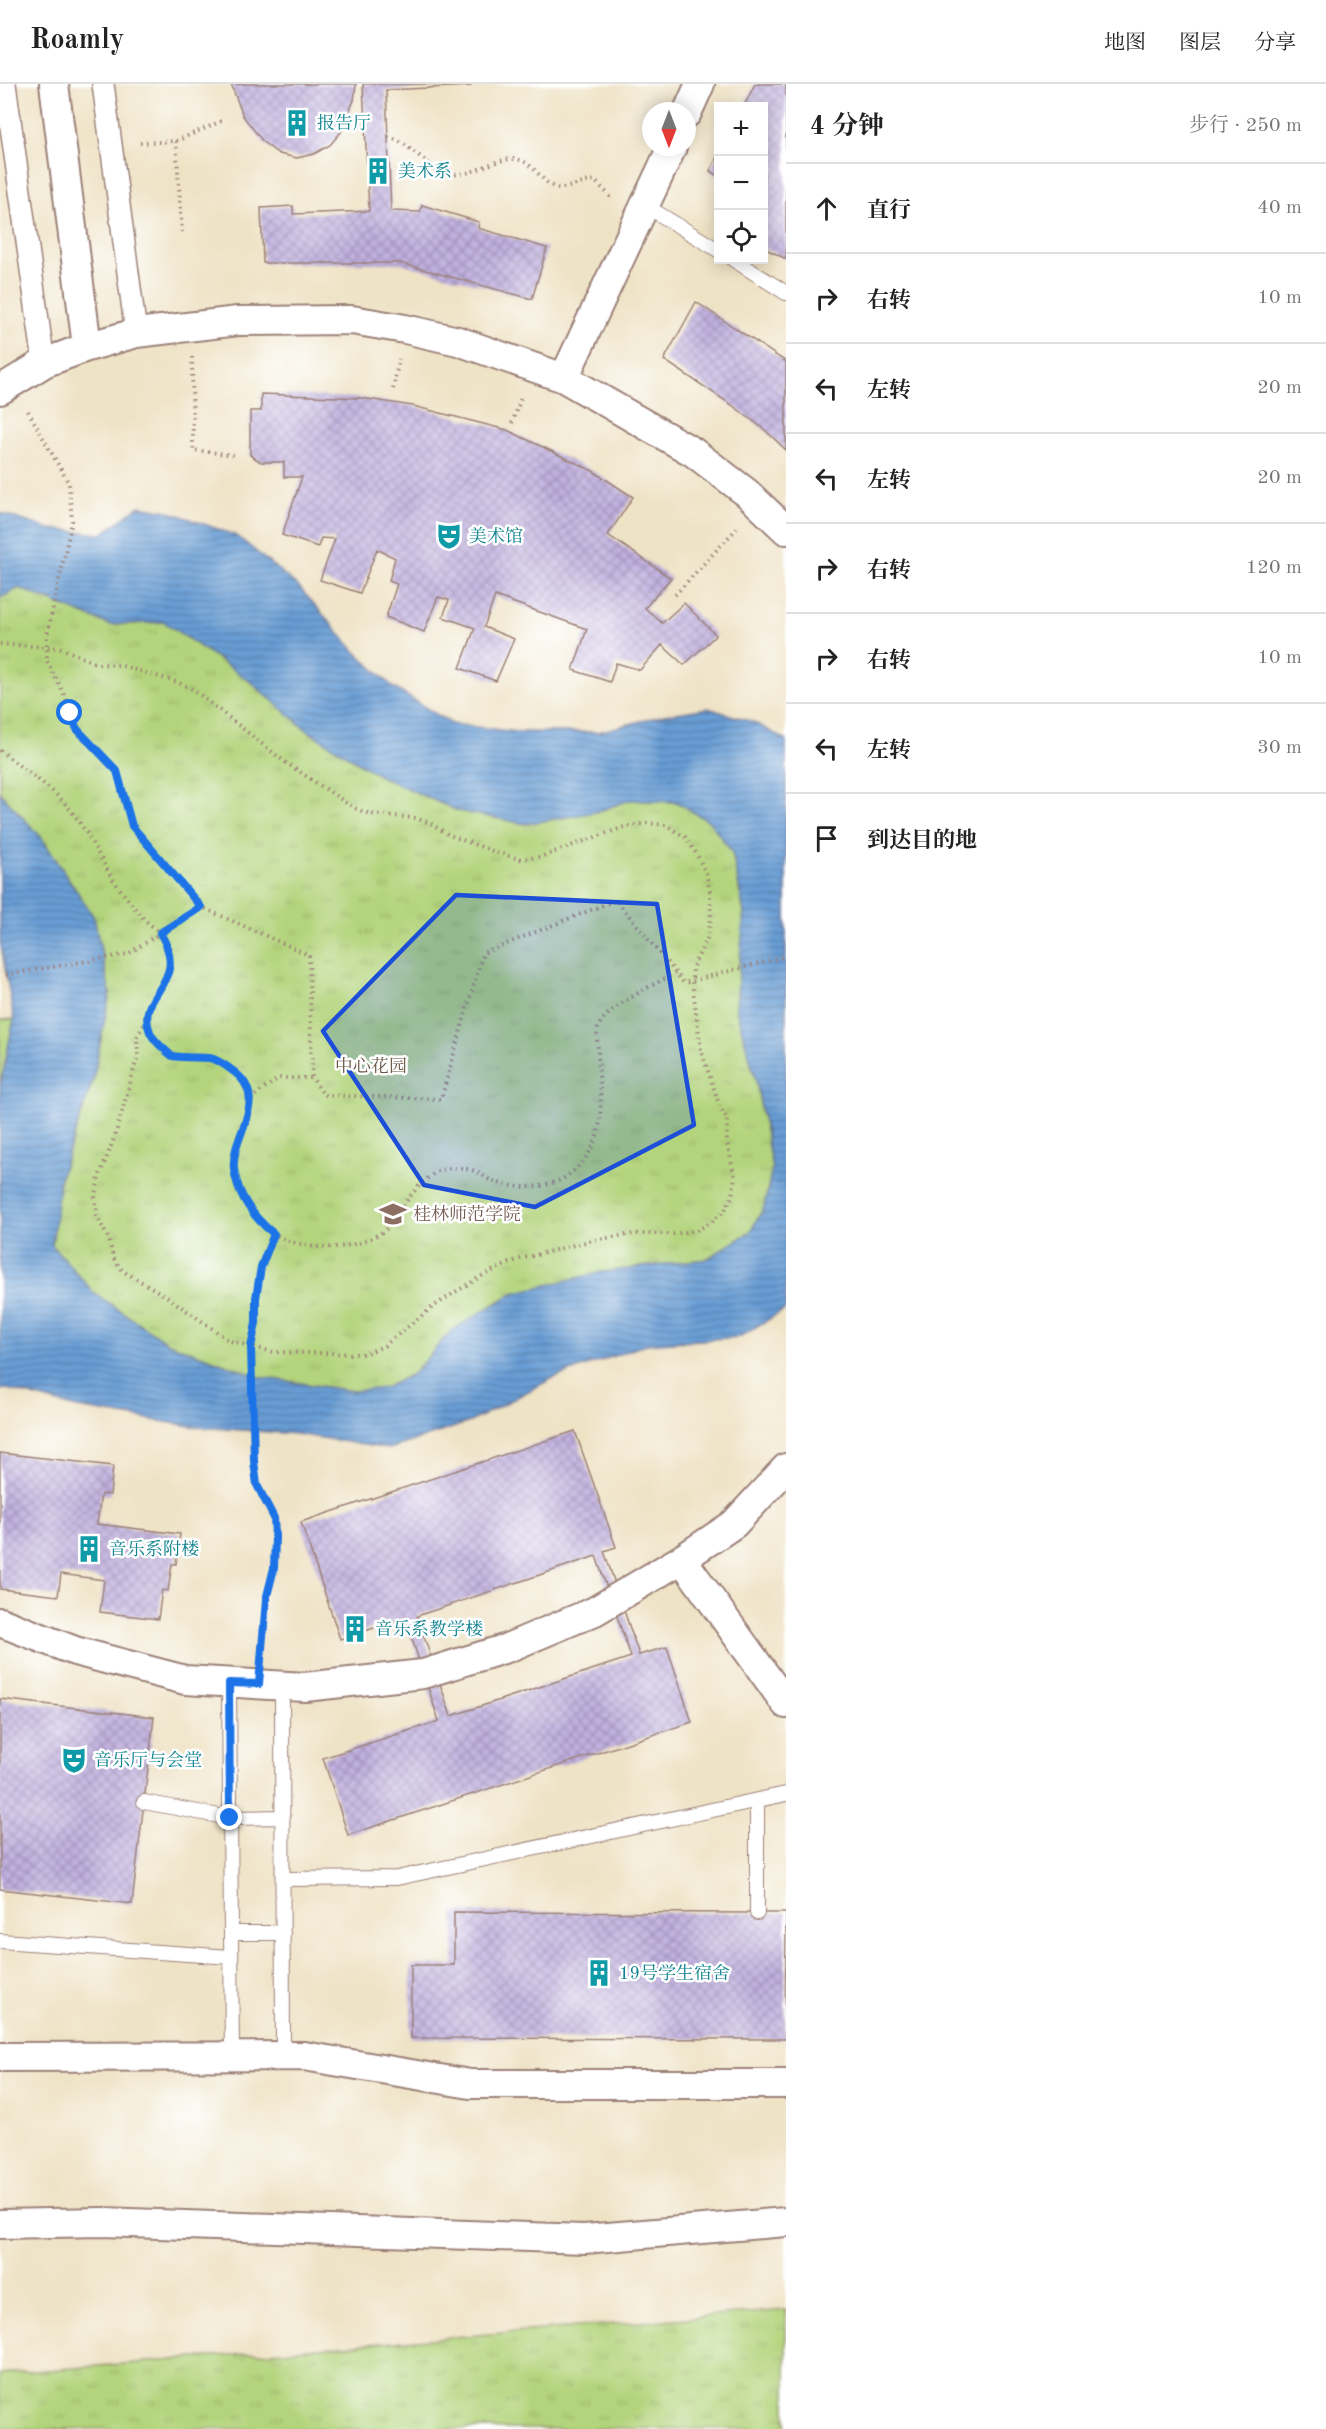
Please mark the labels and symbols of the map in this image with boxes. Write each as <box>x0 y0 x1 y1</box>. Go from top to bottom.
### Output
north arrow <box>642 102 696 156</box>
building icon: 报告厅 <box>282 108 312 138</box>
place label: 报告厅 <box>317 113 371 133</box>
building icon: 美术系 <box>363 156 393 186</box>
place label: 美术系 <box>398 161 452 181</box>
theatre icon: 美术馆 <box>434 521 464 551</box>
place label: 美术馆 <box>469 526 523 546</box>
route start <box>56 699 82 725</box>
park label: 中心花园 <box>335 1056 407 1076</box>
school or university icon: 桂林师范学院 <box>378 1199 408 1229</box>
place label: 桂林师范学院 <box>413 1204 521 1224</box>
building icon: 音乐系附楼 <box>74 1534 104 1564</box>
place label: 音乐系附楼 <box>109 1539 199 1559</box>
building icon: 音乐系教学楼 <box>340 1614 370 1644</box>
place label: 音乐系教学楼 <box>375 1619 483 1639</box>
theatre icon: 音乐厅与会堂 <box>59 1745 89 1775</box>
place label: 音乐厅与会堂 <box>94 1750 202 1770</box>
route end <box>216 1804 242 1830</box>
building icon: 19号学生宿舍 <box>584 1958 614 1988</box>
place label: 19号学生宿舍 <box>619 1963 730 1983</box>

